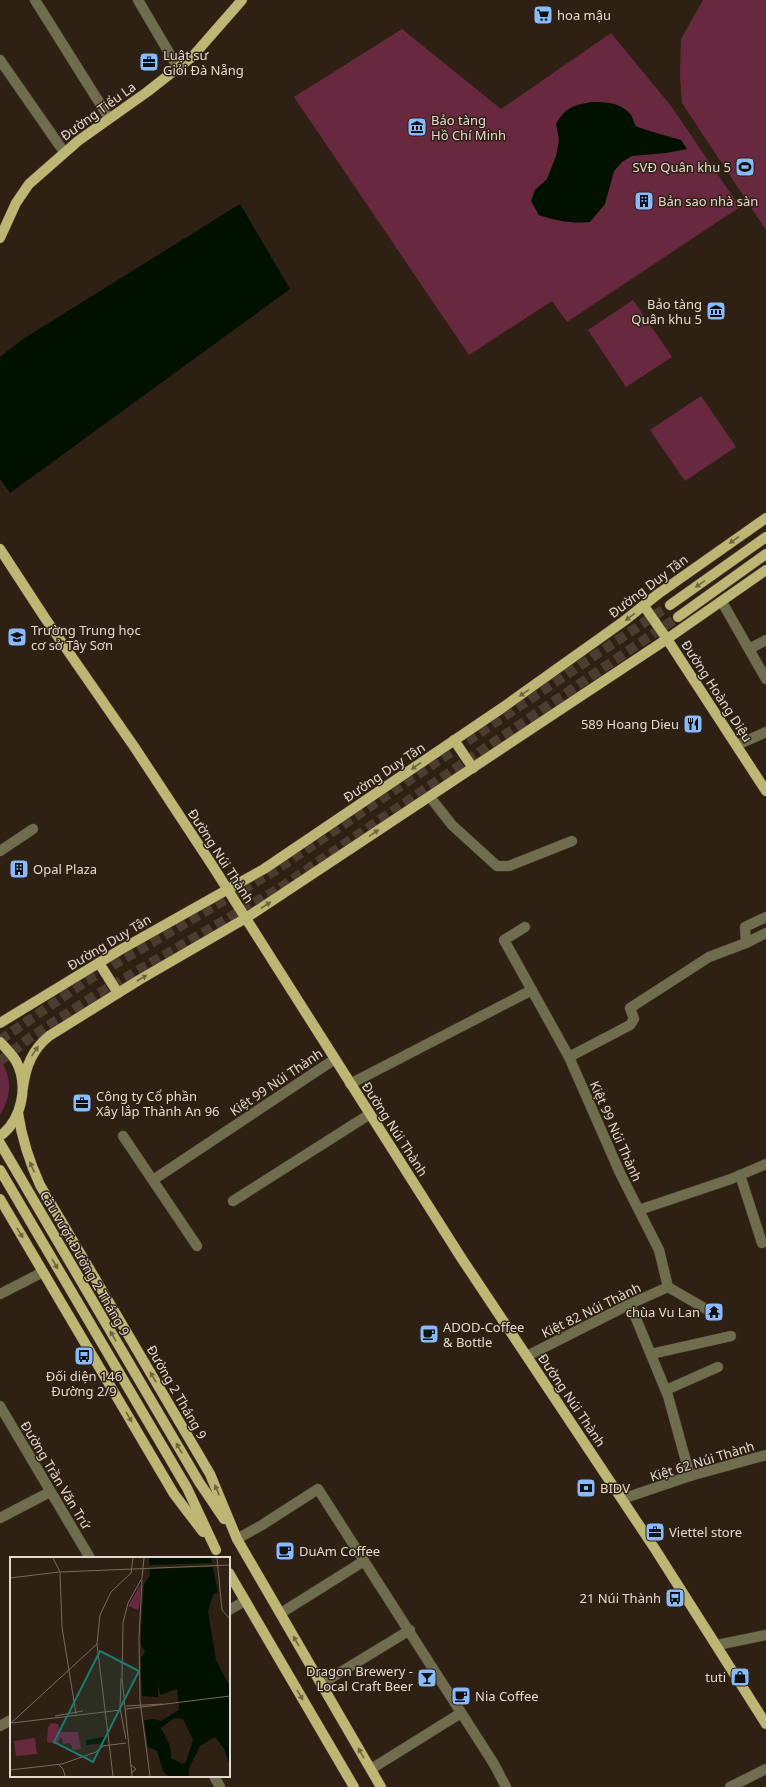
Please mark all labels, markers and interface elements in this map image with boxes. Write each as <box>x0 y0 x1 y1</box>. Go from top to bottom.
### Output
supermarket icon: hoa mậu <box>532 4 554 26</box>
place label: hoa mậu <box>557 6 611 24</box>
place label: Luật sư Giỏi Đà Nẵng <box>163 46 244 79</box>
office icon: Luật sư Giỏi Đà Nẵng <box>138 51 160 73</box>
street label: Đường Tiểu La <box>57 78 139 144</box>
place label: Bảo tàng Hồ Chí Minh <box>431 111 506 144</box>
museum icon: Bảo tàng Hồ Chí Minh <box>406 116 428 138</box>
sports icon: SVĐ Quân khu 5 <box>734 156 756 178</box>
place label: SVĐ Quân khu 5 <box>632 158 731 176</box>
building icon: Bản sao nhà sàn <box>633 190 655 212</box>
place label: Bản sao nhà sàn <box>658 192 758 210</box>
place label: Bảo tàng Quân khu 5 <box>631 295 702 328</box>
museum icon: Bảo tàng Quân khu 5 <box>705 300 727 322</box>
one-way arrow <box>729 536 739 544</box>
street label: Đường Duy Tân <box>605 550 691 622</box>
one-way arrow <box>695 580 705 588</box>
one-way arrow <box>624 613 635 621</box>
place label: Trường Trung học cơ sở Tây Sơn <box>31 621 141 654</box>
school or university icon: Trường Trung học cơ sở Tây Sơn <box>6 626 28 648</box>
street label: Đường Hoàng Diệu <box>677 637 757 745</box>
one-way arrow <box>519 689 529 697</box>
restaurant icon: 589 Hoang Dieu <box>682 713 704 735</box>
place label: 589 Hoang Dieu <box>581 715 679 733</box>
street label: Đường Duy Tân <box>340 738 428 806</box>
one-way arrow <box>411 762 422 770</box>
street label: Đường Núi Thành <box>184 805 258 907</box>
one-way arrow <box>369 829 380 837</box>
building icon: Opal Plaza <box>8 858 30 880</box>
place label: Opal Plaza <box>33 860 97 878</box>
one-way arrow <box>261 901 271 909</box>
street label: Đường Duy Tân <box>64 910 154 974</box>
one-way arrow <box>136 975 148 982</box>
street label: Kiệt 99 Núi Thành <box>226 1044 326 1120</box>
one-way arrow <box>31 1045 39 1056</box>
street label: Đường Núi Thành <box>358 1078 432 1180</box>
street label: Kiệt 99 Núi Thành <box>586 1078 646 1184</box>
place label: Công ty Cổ phần Xây lắp Thành An 96 <box>96 1087 220 1120</box>
office icon: Công ty Cổ phần Xây lắp Thành An 96 <box>71 1092 93 1114</box>
one-way arrow <box>29 1161 35 1173</box>
street label: Cầu vượt Đường 2 Tháng 9 <box>36 1187 134 1339</box>
one-way arrow <box>16 1228 24 1238</box>
one-way arrow <box>52 1258 59 1270</box>
street label: Kiệt 82 Núi Thành <box>538 1278 644 1342</box>
temple icon: chùa Vu Lan <box>703 1301 725 1323</box>
place label: chùa Vu Lan <box>626 1303 700 1321</box>
place label: ADOD-Coffee & Bottle <box>443 1318 524 1351</box>
cafe icon: ADOD-Coffee & Bottle <box>418 1323 440 1345</box>
one-way arrow <box>109 1330 116 1342</box>
street label: Đường 2 Tháng 9 <box>143 1342 211 1442</box>
bus stop icon: Đối diện 146 Đường 2/9 <box>73 1345 95 1367</box>
street label: Đường Núi Thành <box>534 1350 610 1450</box>
place label: Đối diện 146 Đường 2/9 <box>46 1367 122 1400</box>
one-way arrow <box>149 1371 156 1383</box>
one-way arrow <box>125 1411 132 1423</box>
street label: Đường Trần Văn Trứ <box>17 1418 96 1533</box>
street label: Kiệt 62 Núi Thành <box>648 1437 756 1485</box>
one-way arrow <box>175 1442 182 1454</box>
bank icon: BIDV <box>575 1477 597 1499</box>
place label: BIDV <box>600 1479 630 1497</box>
one-way arrow <box>213 1483 219 1495</box>
office icon: Viettel store <box>644 1521 666 1543</box>
place label: Viettel store <box>669 1523 742 1541</box>
cafe icon: DuAm Coffee <box>274 1540 296 1562</box>
place label: DuAm Coffee <box>299 1542 380 1560</box>
inset map <box>10 1557 230 1777</box>
bus stop icon: 21 Núi Thành <box>664 1587 686 1609</box>
place label: 21 Núi Thành <box>579 1589 661 1607</box>
one-way arrow <box>293 1635 300 1647</box>
place label: Dragon Brewery - Local Craft Beer <box>306 1662 414 1695</box>
shop icon: tuti <box>729 1666 751 1688</box>
bar icon: Dragon Brewery - Local Craft Beer <box>416 1667 438 1689</box>
place label: tuti <box>705 1668 726 1686</box>
cafe icon: Nia Coffee <box>450 1685 472 1707</box>
place label: Nia Coffee <box>475 1687 539 1705</box>
one-way arrow <box>297 1689 304 1701</box>
one-way arrow <box>358 1747 365 1759</box>

